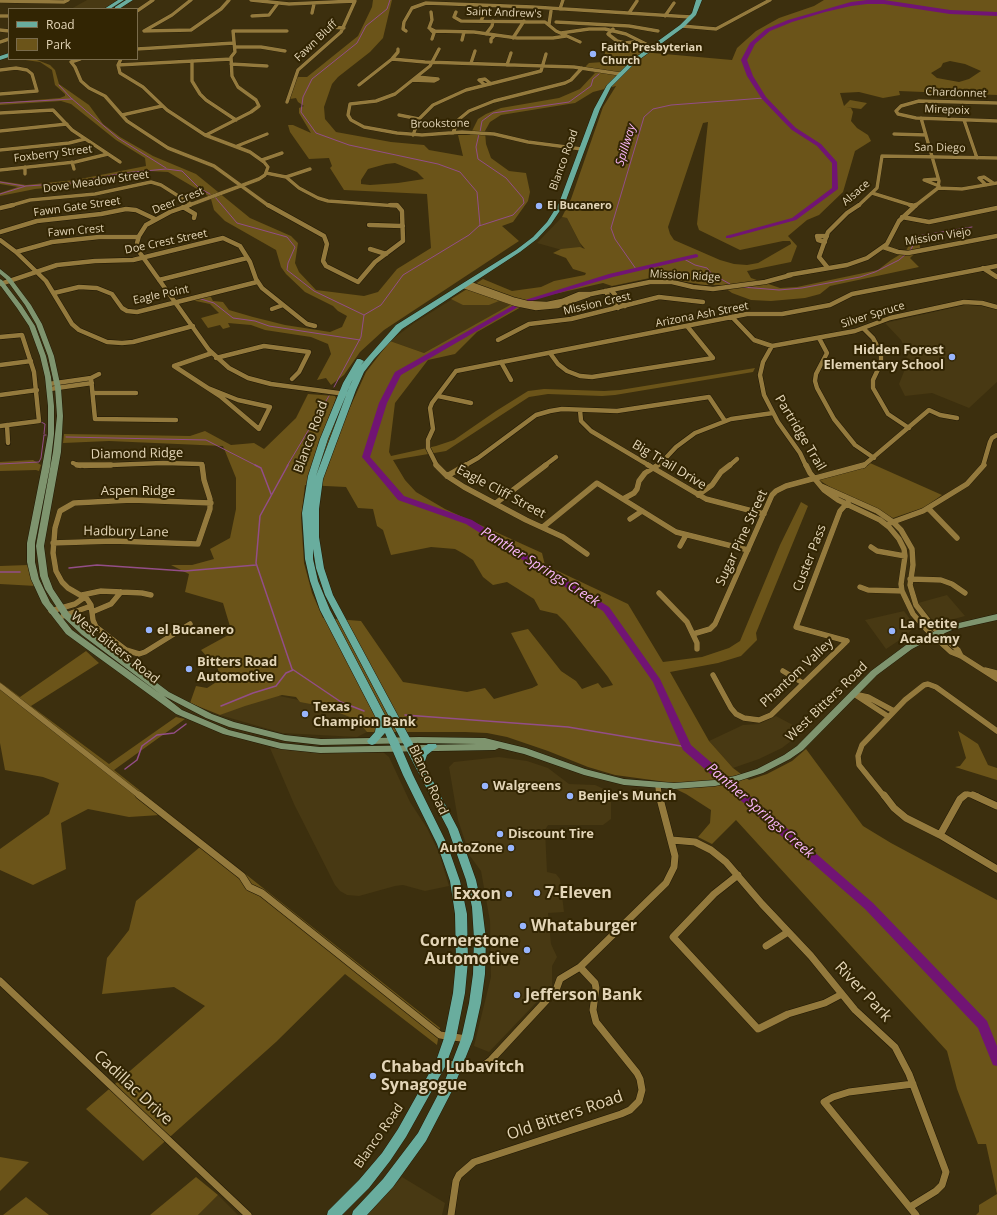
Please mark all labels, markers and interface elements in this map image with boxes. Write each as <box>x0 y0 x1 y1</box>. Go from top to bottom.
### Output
street label: Saint Andrew's <box>466 5 542 21</box>
legend <box>8 8 138 60</box>
text: Road <box>46 16 75 33</box>
street label: Fawn Bluff <box>292 18 340 64</box>
text: Park <box>46 36 71 53</box>
place label: Faith Presbyterian Church <box>601 41 702 67</box>
marker: Faith Presbyterian Church <box>588 49 598 59</box>
street label: Chardonnet <box>925 85 987 101</box>
street label: Mirepoix <box>924 103 970 117</box>
street label: Brookstone <box>410 117 470 131</box>
water label: Spillway <box>613 122 639 168</box>
street label: Blanco Road <box>547 128 581 192</box>
street label: San Diego <box>914 141 966 155</box>
street label: Foxberry Street <box>13 143 93 165</box>
street label: Dove Meadow Street <box>42 168 150 196</box>
street label: Alsace <box>839 177 873 209</box>
street label: Deer Crest <box>150 185 206 217</box>
street label: Fawn Gate Street <box>33 194 121 220</box>
place label: El Bucanero <box>547 199 612 213</box>
marker: El Bucanero <box>534 201 544 211</box>
street label: Fawn Crest <box>47 222 105 240</box>
street label: Mission Viejo <box>904 225 972 249</box>
street label: Doe Crest Street <box>124 227 208 257</box>
street label: Mission Ridge <box>649 268 721 284</box>
street label: Eagle Point <box>132 283 190 307</box>
street label: Mission Crest <box>562 290 632 318</box>
street label: Silver Spruce <box>839 299 907 331</box>
street label: Arizona Ash Street <box>654 300 750 330</box>
place label: Hidden Forest Elementary School <box>823 342 944 373</box>
marker: Hidden Forest Elementary School <box>947 352 957 362</box>
street label: Partridge Trail <box>771 392 829 474</box>
street label: Blanco Road <box>291 399 331 475</box>
street label: Big Trail Drive <box>629 437 709 493</box>
street label: Diamond Ridge <box>91 445 183 463</box>
street label: Eagle Cliff Street <box>454 462 548 522</box>
street label: Aspen Ridge <box>101 483 175 499</box>
street label: Sugar Pine Street <box>713 488 771 588</box>
street label: Custer Pass <box>790 522 830 594</box>
street label: Hadbury Lane <box>83 523 169 541</box>
water label: Panther Springs Creek <box>478 524 602 610</box>
street label: West Bitters Road <box>68 609 162 687</box>
place label: La Petite Academy <box>900 616 960 647</box>
place label: el Bucanero <box>157 622 234 638</box>
marker: el Bucanero <box>144 625 154 635</box>
marker: La Petite Academy <box>887 626 897 636</box>
street label: Phantom Valley <box>757 635 837 711</box>
place label: Bitters Road Automotive <box>197 654 277 685</box>
street label: West Bitters Road <box>783 659 871 745</box>
marker: Bitters Road Automotive <box>184 664 194 674</box>
place label: Texas Champion Bank <box>313 699 416 730</box>
marker: Texas Champion Bank <box>300 709 310 719</box>
street label: Blanco Road <box>405 743 451 817</box>
water label: Panther Springs Creek <box>703 760 817 862</box>
place label: Walgreens <box>493 778 561 794</box>
marker: Walgreens <box>480 781 490 791</box>
place label: Benjie's Munch <box>578 788 676 804</box>
marker: Benjie's Munch <box>565 791 575 801</box>
place label: Discount Tire <box>508 826 594 842</box>
marker: Discount Tire <box>495 829 505 839</box>
place label: AutoZone <box>440 840 503 856</box>
marker: AutoZone <box>506 843 516 853</box>
place label: 7-Eleven <box>545 883 612 903</box>
place label: Exxon <box>453 884 501 904</box>
marker: 7-Eleven <box>532 888 542 898</box>
marker: Exxon <box>504 889 514 899</box>
place label: Whataburger <box>531 916 637 936</box>
marker: Whataburger <box>518 921 528 931</box>
place label: Cornerstone Automotive <box>420 931 519 969</box>
marker: Cornerstone Automotive <box>522 945 532 955</box>
street label: River Park <box>830 958 896 1026</box>
place label: Jefferson Bank <box>525 985 642 1005</box>
marker: Jefferson Bank <box>512 990 522 1000</box>
street label: Cadillac Drive <box>90 1047 176 1129</box>
place label: Chabad Lubavitch Synagogue <box>381 1057 524 1095</box>
marker: Chabad Lubavitch Synagogue <box>368 1071 378 1081</box>
street label: Old Bitters Road <box>504 1087 626 1145</box>
street label: Blanco Road <box>351 1101 407 1171</box>

